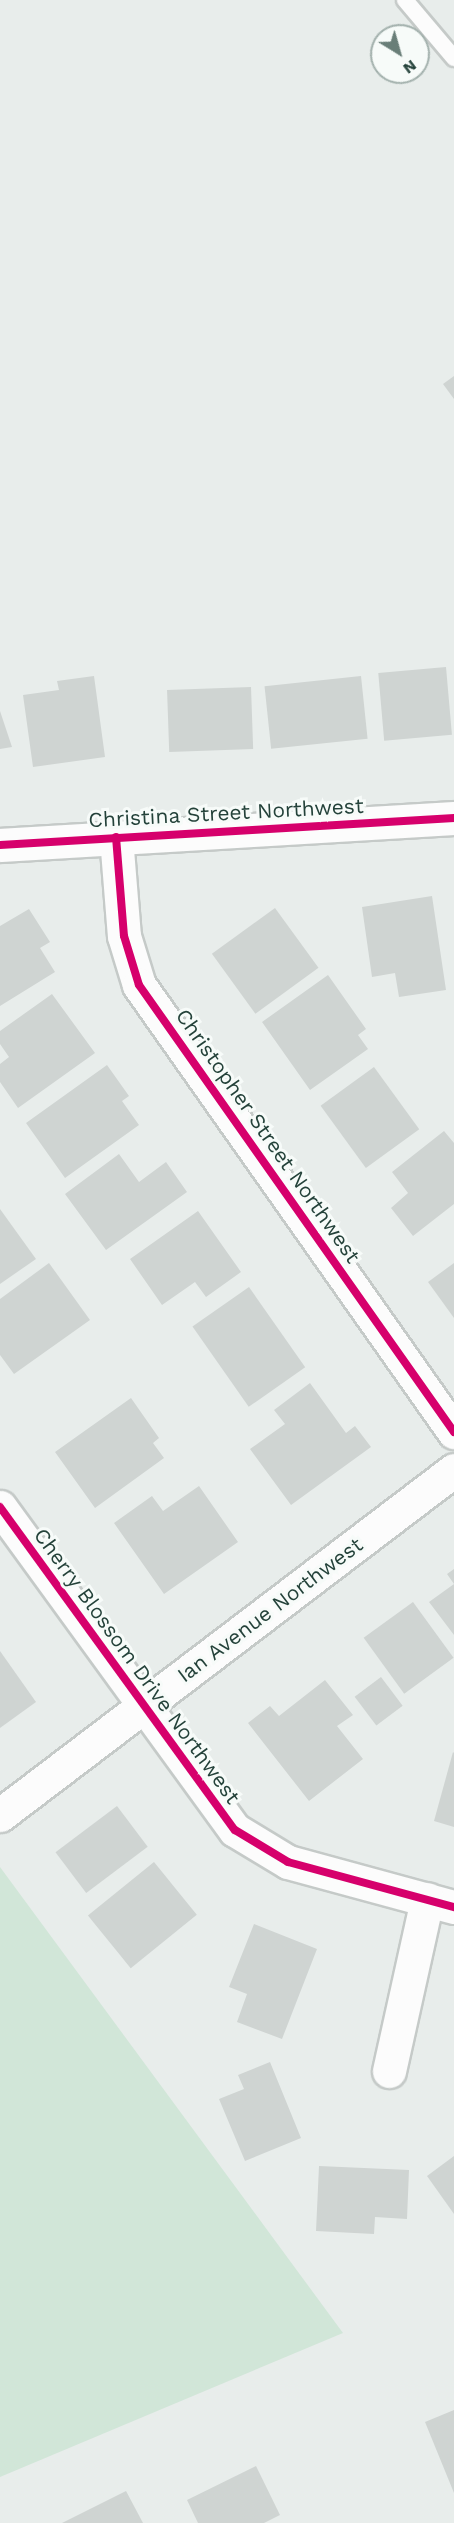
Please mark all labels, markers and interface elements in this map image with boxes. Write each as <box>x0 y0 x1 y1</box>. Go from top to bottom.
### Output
north arrow <box>370 24 430 84</box>
text: N <box>399 56 420 78</box>
street label: Christina Street Northwest <box>88 793 364 833</box>
street label: Christopher Street Northwest <box>170 1004 366 1268</box>
street label: Cherry Blossom Drive Northwest <box>28 1523 246 1809</box>
street label: Ian Avenue Northwest <box>172 1532 368 1688</box>

